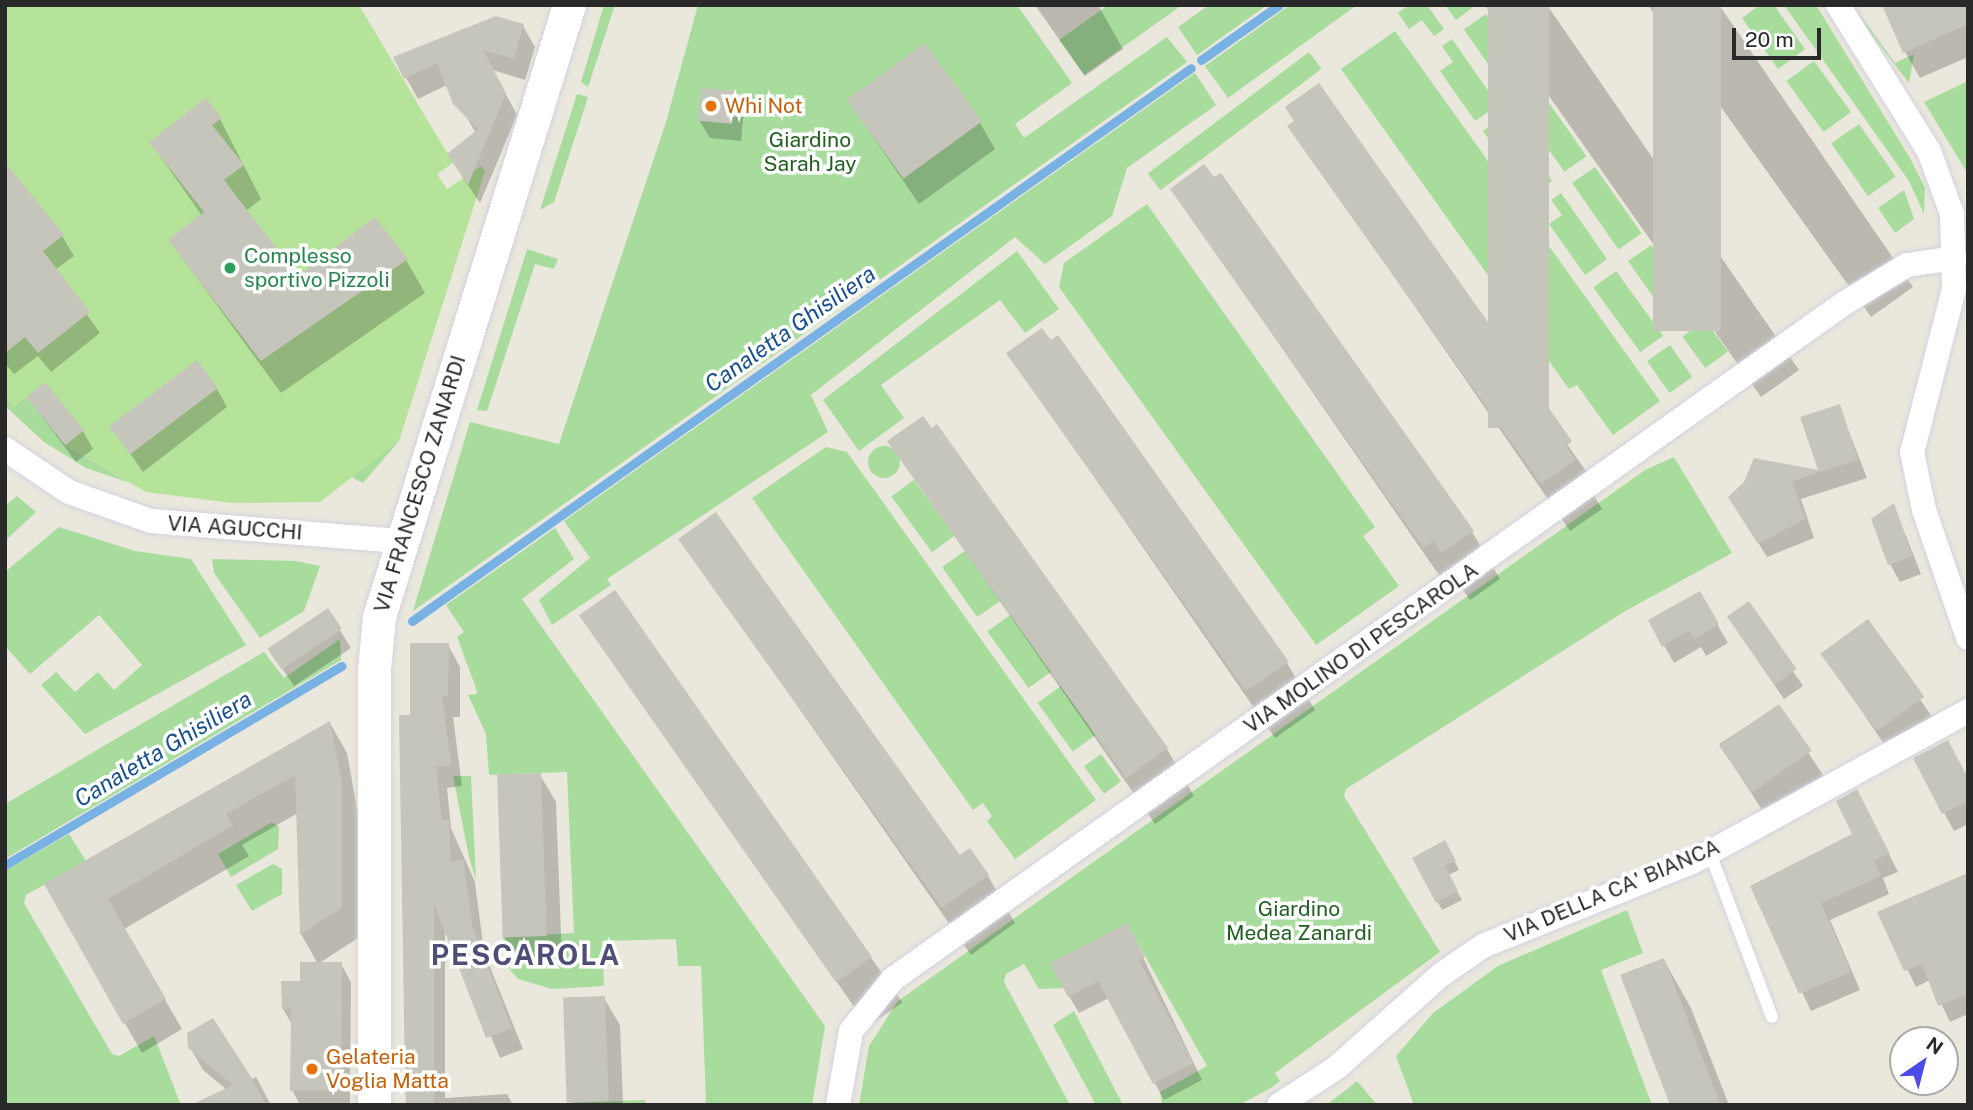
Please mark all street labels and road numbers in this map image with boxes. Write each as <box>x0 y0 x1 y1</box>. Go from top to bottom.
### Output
street label: VIA FRANCESCO ZANARDI <box>369 352 471 616</box>
street label: VIA AGUCCHI <box>167 511 303 545</box>
street label: VIA MOLINO DI PESCAROLA <box>1239 557 1483 739</box>
street label: VIA DELLA CA' BIANCA <box>1500 834 1724 948</box>

